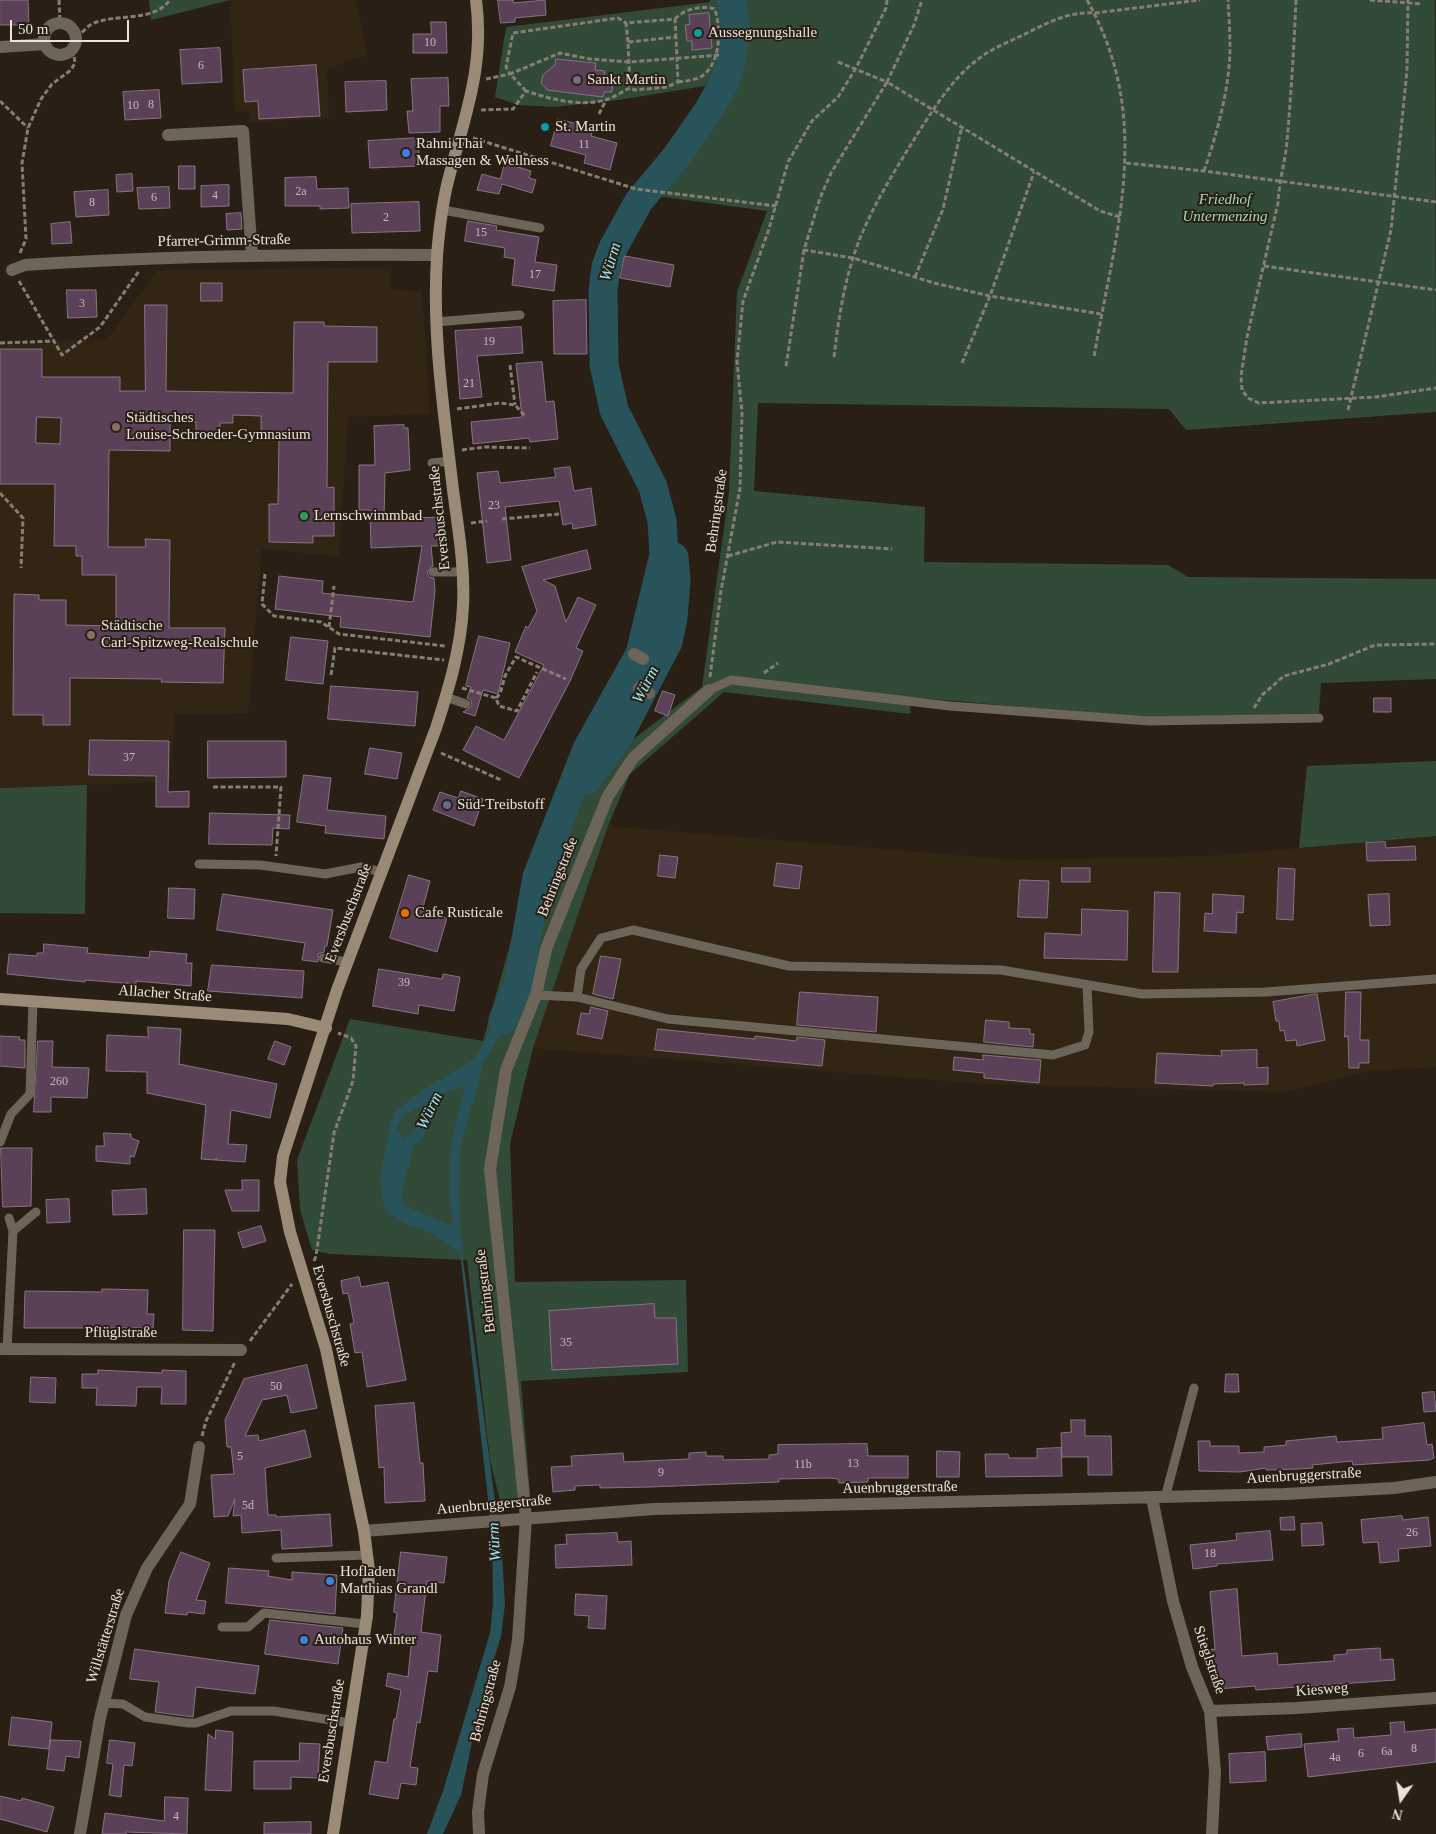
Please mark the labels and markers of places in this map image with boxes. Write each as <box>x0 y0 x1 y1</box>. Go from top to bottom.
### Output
place label: Aussegnungshalle <box>708 24 817 42</box>
marker: Aussegnungshalle <box>692 27 704 39</box>
place label: Sankt Martin <box>587 71 666 89</box>
marker: Sankt Martin <box>571 74 583 86</box>
place label: St. Martin <box>555 118 616 136</box>
marker: St. Martin <box>539 121 551 133</box>
place label: Rahni Thai Massagen & Wellness <box>416 135 549 170</box>
marker: Rahni Thai Massagen & Wellness <box>400 147 412 159</box>
place label: Städtisches Louise-Schroeder-Gymnasium <box>126 409 311 444</box>
marker: Städtisches Louise-Schroeder-Gymnasium <box>110 421 122 433</box>
place label: Lernschwimmbad <box>314 507 422 525</box>
marker: Lernschwimmbad <box>298 510 310 522</box>
place label: Städtische Carl-Spitzweg-Realschule <box>101 617 258 652</box>
marker: Städtische Carl-Spitzweg-Realschule <box>85 629 97 641</box>
place label: Süd-Treibstoff <box>457 796 545 814</box>
marker: Süd-Treibstoff <box>441 799 453 811</box>
place label: Cafe Rusticale <box>415 904 503 922</box>
marker: Cafe Rusticale <box>399 907 411 919</box>
place label: Hofladen Matthias Grandl <box>340 1563 438 1598</box>
marker: Hofladen Matthias Grandl <box>324 1575 336 1587</box>
place label: Autohaus Winter <box>314 1631 416 1649</box>
marker: Autohaus Winter <box>298 1634 310 1646</box>

